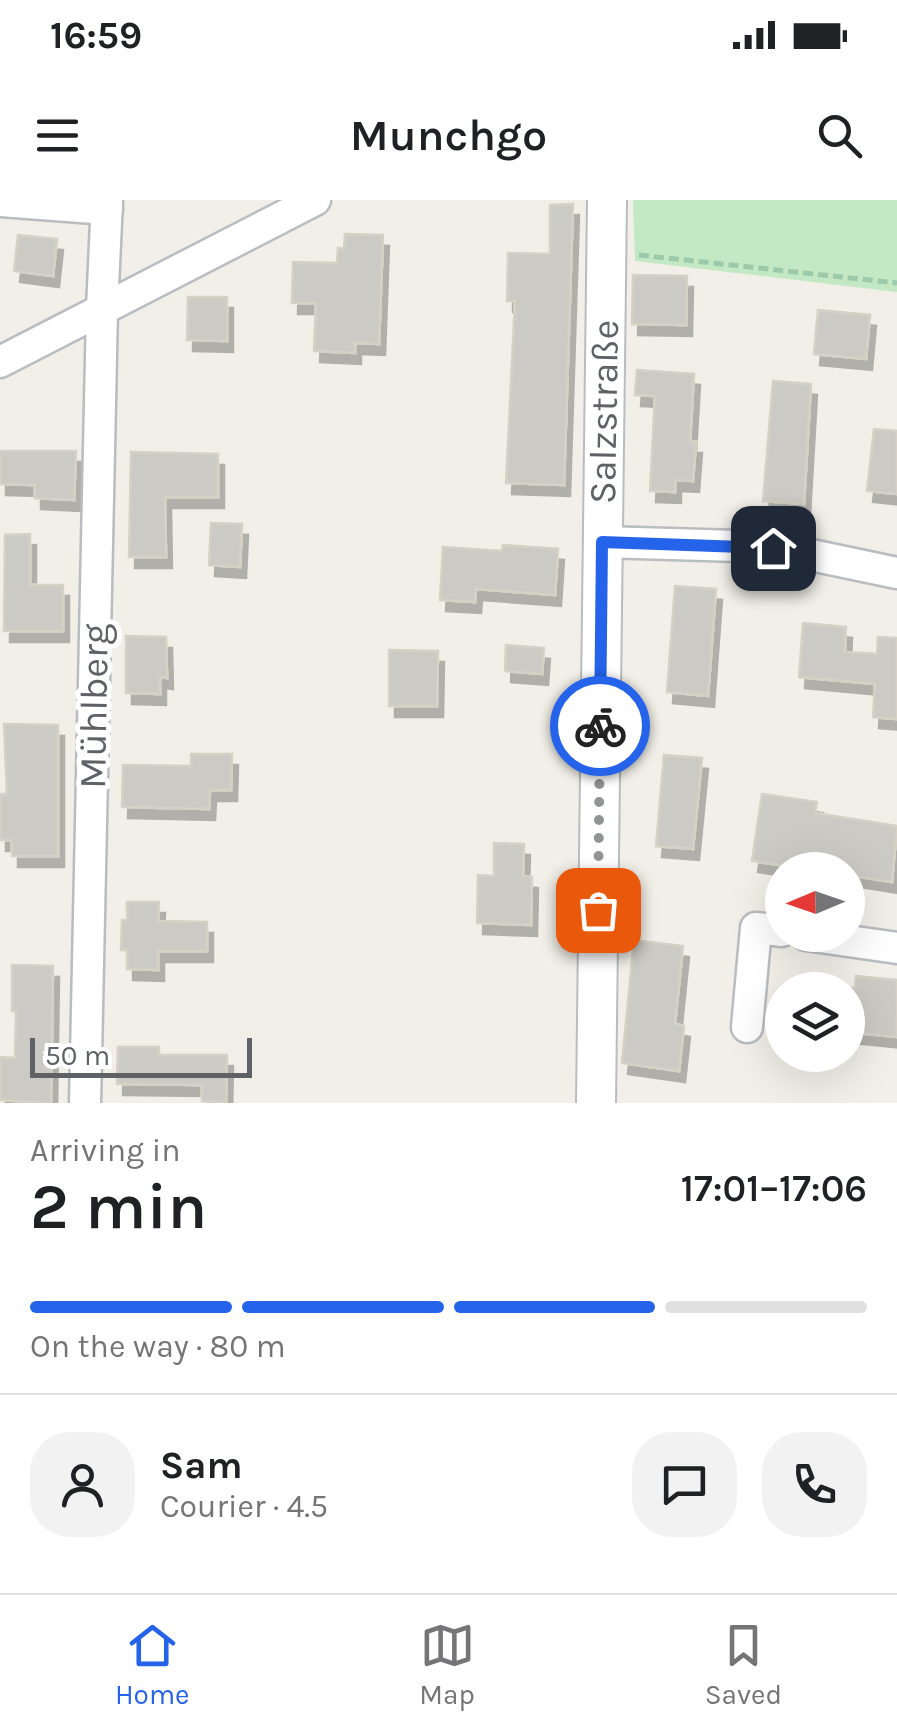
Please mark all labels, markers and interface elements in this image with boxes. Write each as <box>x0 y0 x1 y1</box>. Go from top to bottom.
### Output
text: 16:59 <box>50 13 142 58</box>
icon: menu <box>30 108 85 163</box>
icon: search <box>812 108 867 163</box>
text: Munchgo <box>350 109 547 161</box>
street label: Salzstraße <box>580 319 628 505</box>
pin <box>731 506 816 591</box>
icon: home <box>746 521 801 576</box>
street label: Mühlberg <box>70 623 118 789</box>
courier <box>550 676 650 776</box>
icon: bike <box>573 699 628 754</box>
north arrow <box>765 852 865 952</box>
map controls <box>765 852 865 1072</box>
pin <box>556 868 641 953</box>
icon: bag <box>571 883 626 938</box>
button: layers <box>765 972 865 1072</box>
scale bar <box>30 1033 252 1078</box>
text: 50 m <box>45 1039 110 1072</box>
text: Arriving in <box>30 1132 181 1169</box>
text: 17:01–17:06 <box>681 1166 867 1211</box>
text: 2 min <box>30 1168 207 1244</box>
text: On the way · 80 m <box>30 1328 286 1365</box>
button: person <box>30 1432 135 1537</box>
button: chat <box>632 1432 737 1537</box>
button: phone <box>762 1432 867 1537</box>
text: Sam <box>160 1443 243 1488</box>
text: Courier · 4.5 <box>160 1488 328 1525</box>
tab: Home <box>115 1618 190 1711</box>
tab: Map <box>419 1618 475 1711</box>
tab: Saved <box>705 1618 782 1711</box>

